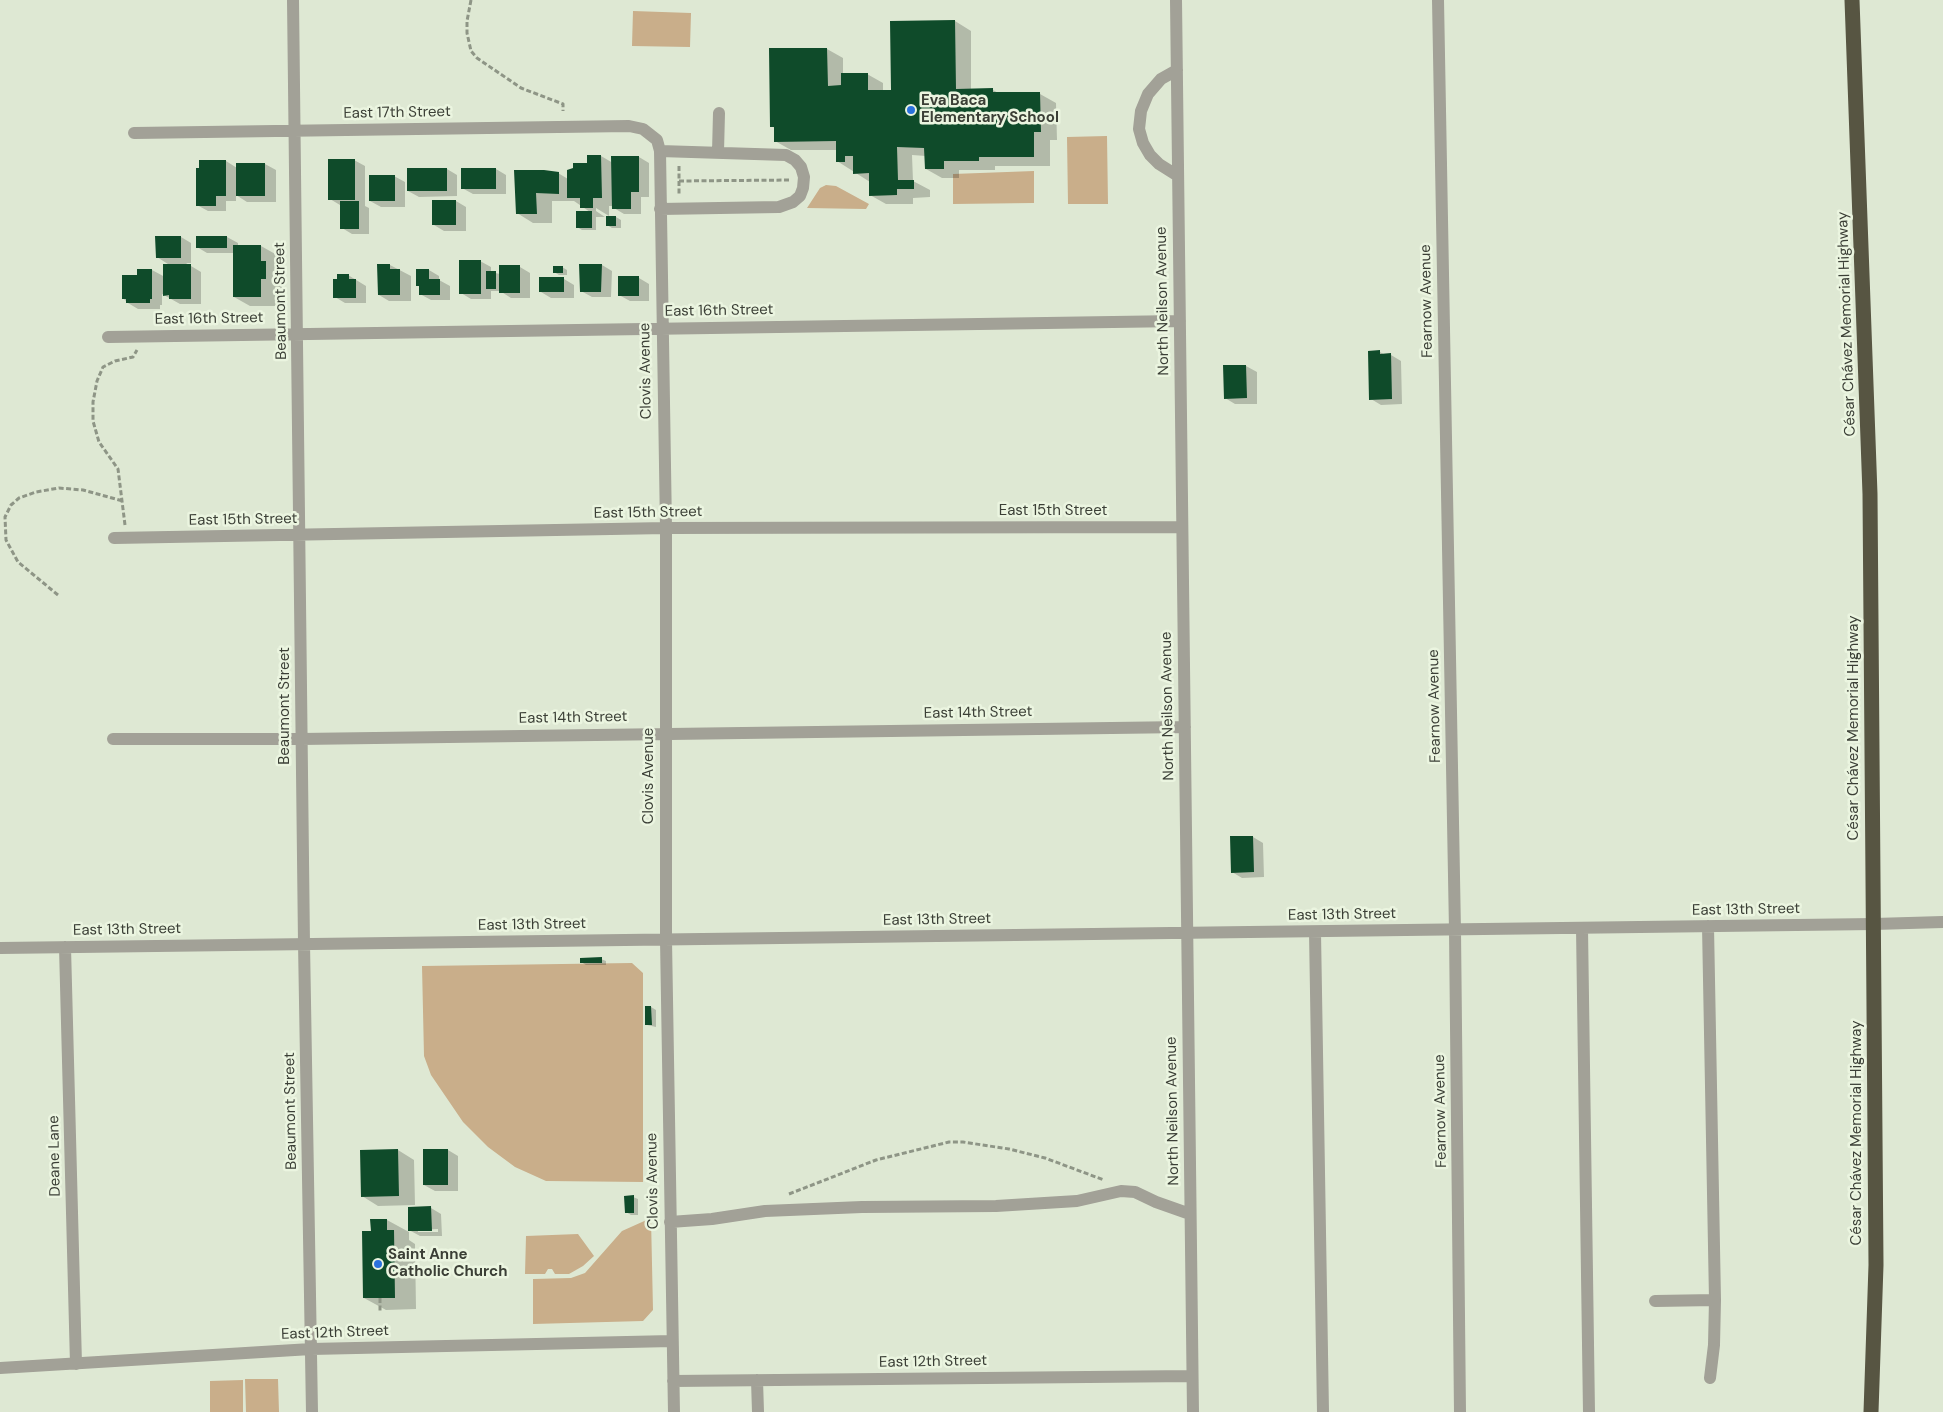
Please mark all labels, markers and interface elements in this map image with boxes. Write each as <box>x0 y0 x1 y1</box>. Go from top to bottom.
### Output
place label: Eva Baca Elementary School <box>921 92 1059 127</box>
street label: East 17th Street <box>343 103 451 123</box>
marker: Eva Baca Elementary School <box>905 104 917 116</box>
street label: César Chávez Memorial Highway <box>1834 211 1860 437</box>
street label: North Neilson Avenue <box>1153 226 1173 376</box>
street label: Beaumont Street <box>271 242 291 360</box>
street label: Fearnow Avenue <box>1417 244 1437 358</box>
street label: East 16th Street <box>664 301 774 321</box>
street label: East 16th Street <box>154 309 264 329</box>
street label: Clovis Avenue <box>636 323 656 419</box>
street label: East 15th Street <box>999 502 1107 520</box>
street label: East 15th Street <box>594 503 702 523</box>
street label: East 15th Street <box>189 510 297 530</box>
street label: César Chávez Memorial Highway <box>1845 616 1863 840</box>
street label: North Neilson Avenue <box>1158 631 1178 781</box>
street label: Beaumont Street <box>276 647 294 765</box>
street label: Fearnow Avenue <box>1425 649 1445 763</box>
street label: East 14th Street <box>924 703 1032 723</box>
street label: East 14th Street <box>519 708 627 728</box>
street label: Clovis Avenue <box>640 728 658 824</box>
street label: East 13th Street <box>1692 900 1800 920</box>
street label: East 13th Street <box>1288 905 1396 925</box>
street label: East 13th Street <box>883 910 991 930</box>
street label: East 13th Street <box>478 915 586 935</box>
street label: East 13th Street <box>73 920 181 940</box>
street label: César Chávez Memorial Highway <box>1848 1021 1866 1245</box>
street label: North Neilson Avenue <box>1163 1036 1183 1186</box>
street label: Beaumont Street <box>281 1052 301 1170</box>
street label: Fearnow Avenue <box>1431 1054 1451 1168</box>
street label: Deane Lane <box>45 1115 65 1197</box>
street label: Clovis Avenue <box>643 1133 663 1229</box>
place label: Saint Anne Catholic Church <box>388 1246 507 1281</box>
marker: Saint Anne Catholic Church <box>372 1258 384 1270</box>
street label: East 12th Street <box>281 1322 389 1344</box>
street label: East 12th Street <box>879 1352 987 1372</box>

